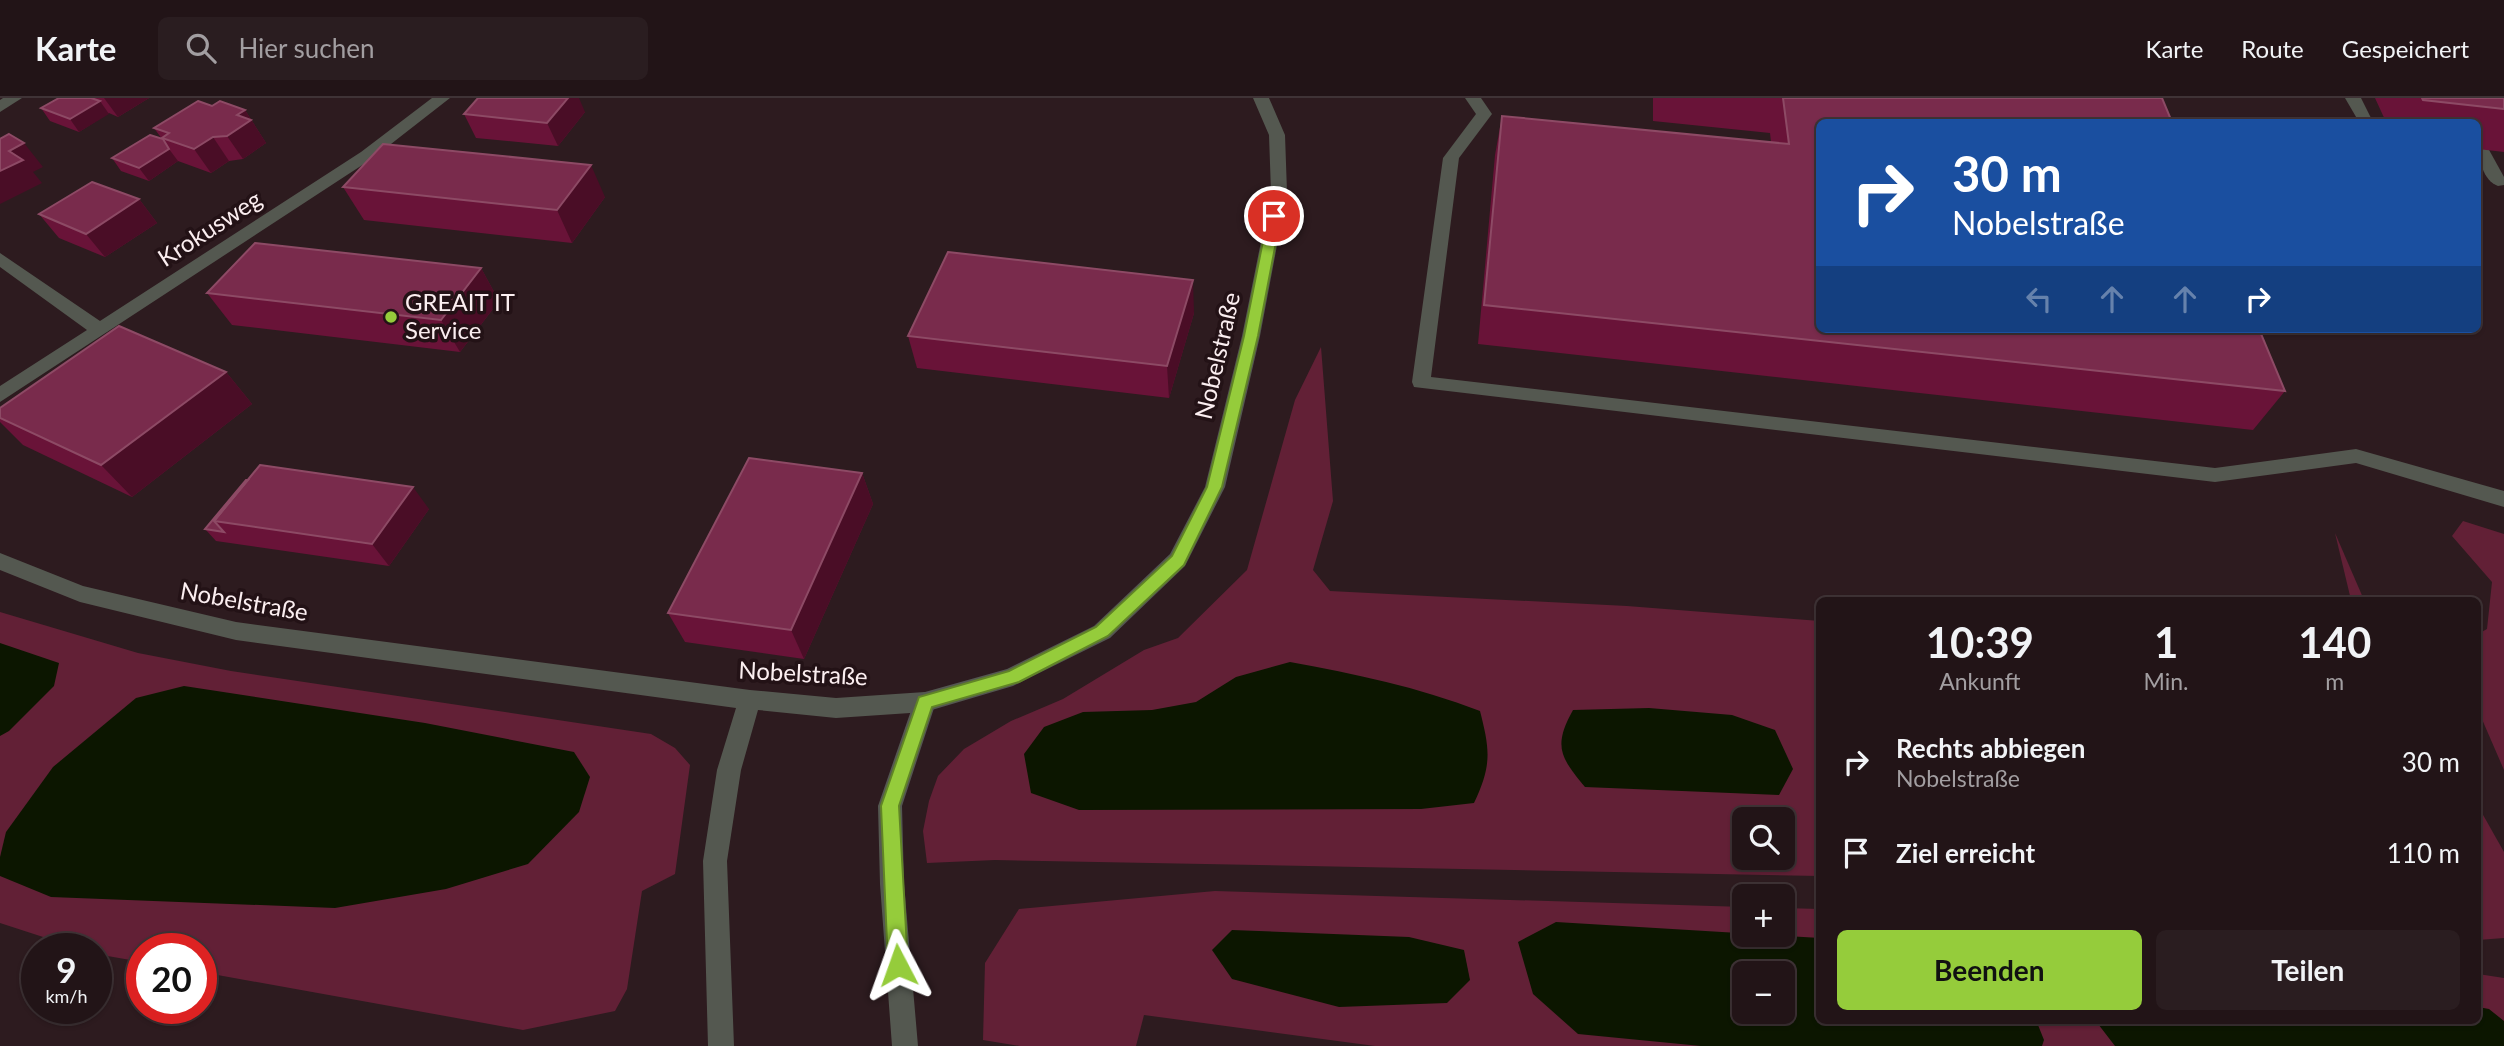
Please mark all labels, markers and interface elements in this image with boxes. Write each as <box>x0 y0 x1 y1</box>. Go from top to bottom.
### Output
search box <box>158 17 648 80</box>
text: Karte <box>35 28 116 68</box>
icon: search <box>182 29 220 67</box>
text: Hier suchen <box>238 32 375 64</box>
text: Karte <box>2146 34 2203 63</box>
text: Route <box>2241 34 2304 63</box>
text: Gespeichert <box>2342 34 2469 63</box>
text: 30 m <box>1952 144 2062 202</box>
icon: right <box>1837 147 1928 238</box>
street label: Krokusweg <box>152 184 266 272</box>
pin <box>1244 186 1304 246</box>
icon: arrive <box>1255 197 1293 235</box>
text: Nobelstraße <box>1952 203 2125 242</box>
icon: left <box>2020 280 2058 318</box>
icon: ahead <box>2093 280 2131 318</box>
icon: ahead <box>2166 280 2204 318</box>
icon: right <box>2239 280 2277 318</box>
place label: GREAIT IT Service <box>405 287 515 344</box>
street label: Nobelstraße <box>1188 289 1245 422</box>
marker: GREAIT IT Service <box>383 309 399 325</box>
street label: Nobelstraße <box>178 575 310 626</box>
text: 10:39 <box>1926 617 2034 667</box>
text: 1 <box>2154 617 2178 667</box>
text: 140 <box>2298 617 2371 667</box>
street label: Nobelstraße <box>738 655 868 690</box>
text: Ankunft <box>1939 667 2020 695</box>
text: Min. <box>2144 667 2189 695</box>
text: m <box>2325 667 2344 695</box>
text: Rechts abbiegen <box>1896 732 2085 764</box>
icon: right <box>1837 743 1875 781</box>
text: 30 m <box>2402 746 2460 778</box>
text: Nobelstraße <box>1896 764 2020 792</box>
map controls <box>1732 807 1795 1024</box>
button: search <box>1732 807 1795 870</box>
icon: arrive <box>1837 834 1875 872</box>
text: Ziel erreicht <box>1896 837 2035 869</box>
text: 110 m <box>2387 837 2460 869</box>
button: + <box>1732 884 1795 947</box>
position arrow <box>861 928 935 1002</box>
button: Beenden <box>1837 930 2142 1010</box>
button: Teilen <box>2156 930 2460 1010</box>
speed limit sign: 20 <box>126 933 217 1024</box>
text: 9 <box>56 948 77 990</box>
button: − <box>1732 961 1795 1024</box>
text: km/h <box>45 985 88 1007</box>

